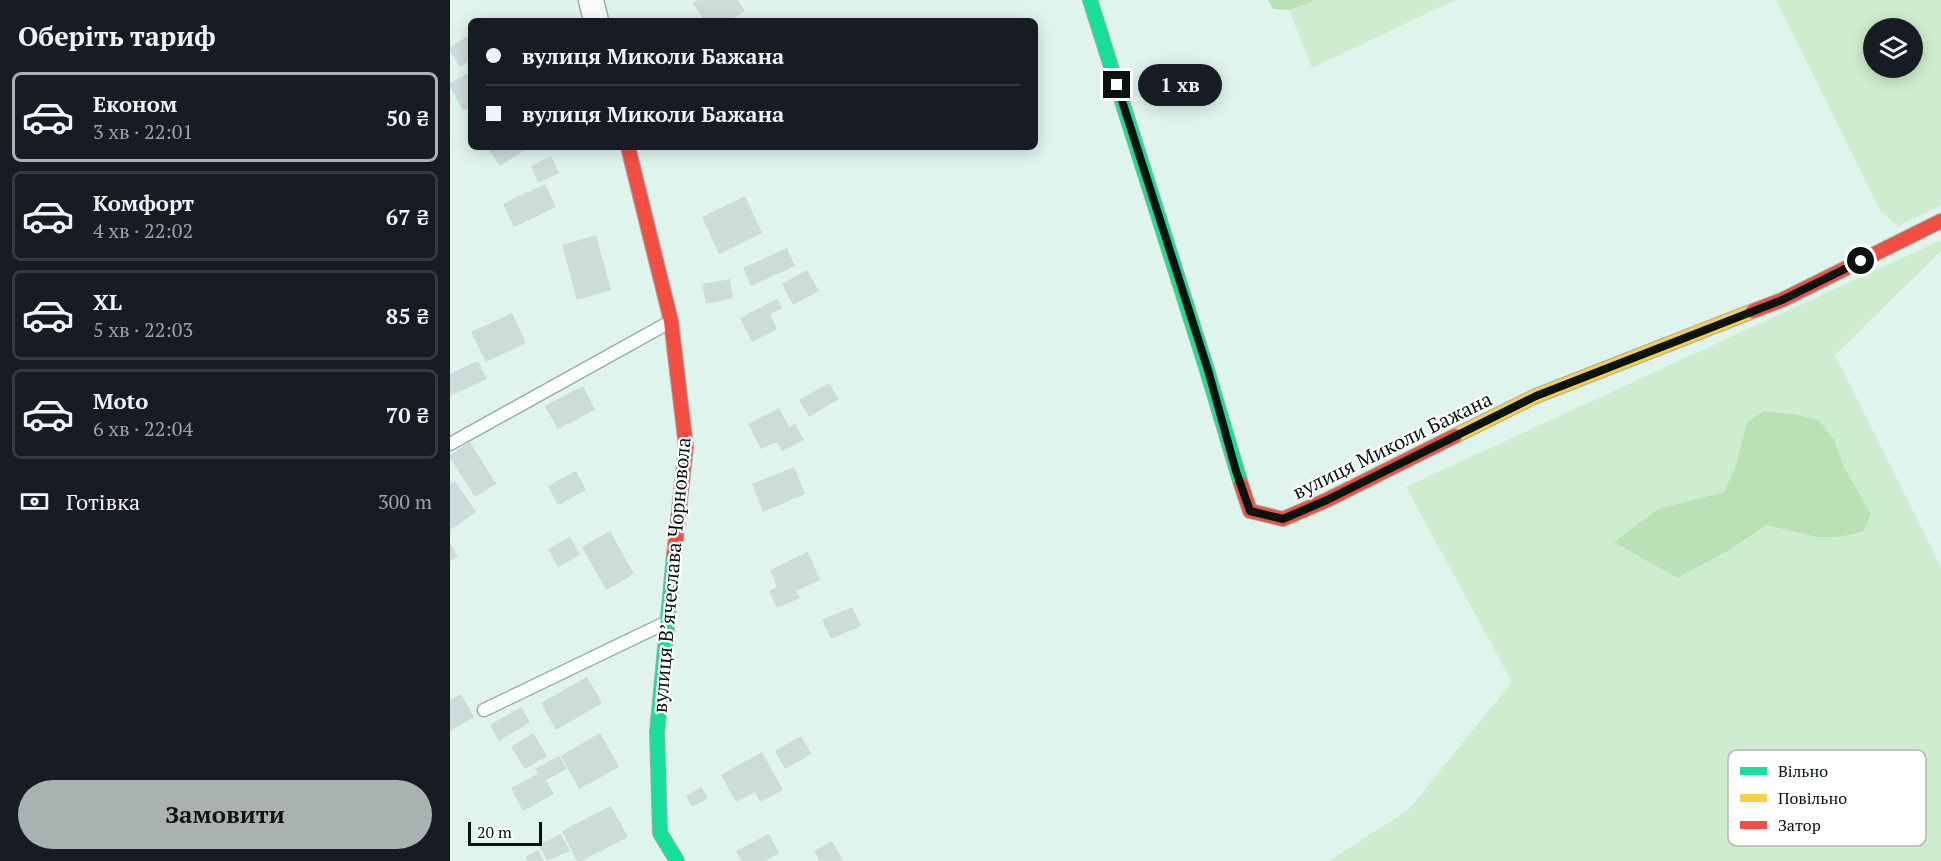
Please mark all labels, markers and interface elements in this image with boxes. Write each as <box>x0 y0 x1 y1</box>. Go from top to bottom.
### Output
text: Оберіть тариф <box>18 18 216 54</box>
map controls <box>1863 18 1923 78</box>
button: layers <box>1863 18 1923 78</box>
text: вулиця Миколи Бажана <box>522 41 784 70</box>
callout: 1 хв <box>1138 64 1222 106</box>
route end <box>1103 71 1130 98</box>
text: 1 хв <box>1160 71 1200 98</box>
text: Економ <box>93 89 177 118</box>
icon: car <box>21 90 75 144</box>
text: вулиця Миколи Бажана <box>522 99 784 128</box>
text: 50 ₴ <box>386 103 429 132</box>
text: 3 хв · 22:01 <box>93 118 193 145</box>
text: Комфорт <box>93 188 194 217</box>
icon: car <box>21 189 75 243</box>
text: 67 ₴ <box>386 202 429 231</box>
text: 4 хв · 22:02 <box>93 217 193 244</box>
route start <box>1847 247 1874 274</box>
text: XL <box>93 287 122 316</box>
icon: car <box>21 288 75 342</box>
text: 85 ₴ <box>386 301 429 330</box>
text: 5 хв · 22:03 <box>93 316 193 343</box>
street label: вулиця Миколи Бажана <box>1288 385 1496 505</box>
text: Moto <box>93 386 148 415</box>
icon: car <box>21 387 75 441</box>
text: 70 ₴ <box>386 400 429 429</box>
text: 6 хв · 22:04 <box>93 415 193 442</box>
street label: вулиця Вʼячеслава Чорновола <box>645 436 697 714</box>
icon: cash <box>18 485 51 518</box>
text: Готівка <box>66 487 140 516</box>
text: 300 m <box>378 488 432 515</box>
legend <box>1728 750 1926 846</box>
text: Вільно <box>1778 760 1828 782</box>
button: Замовити <box>18 780 432 849</box>
text: Повільно <box>1778 787 1847 809</box>
text: Затор <box>1778 814 1821 836</box>
scale bar <box>468 819 542 846</box>
text: 20 m <box>477 821 512 843</box>

